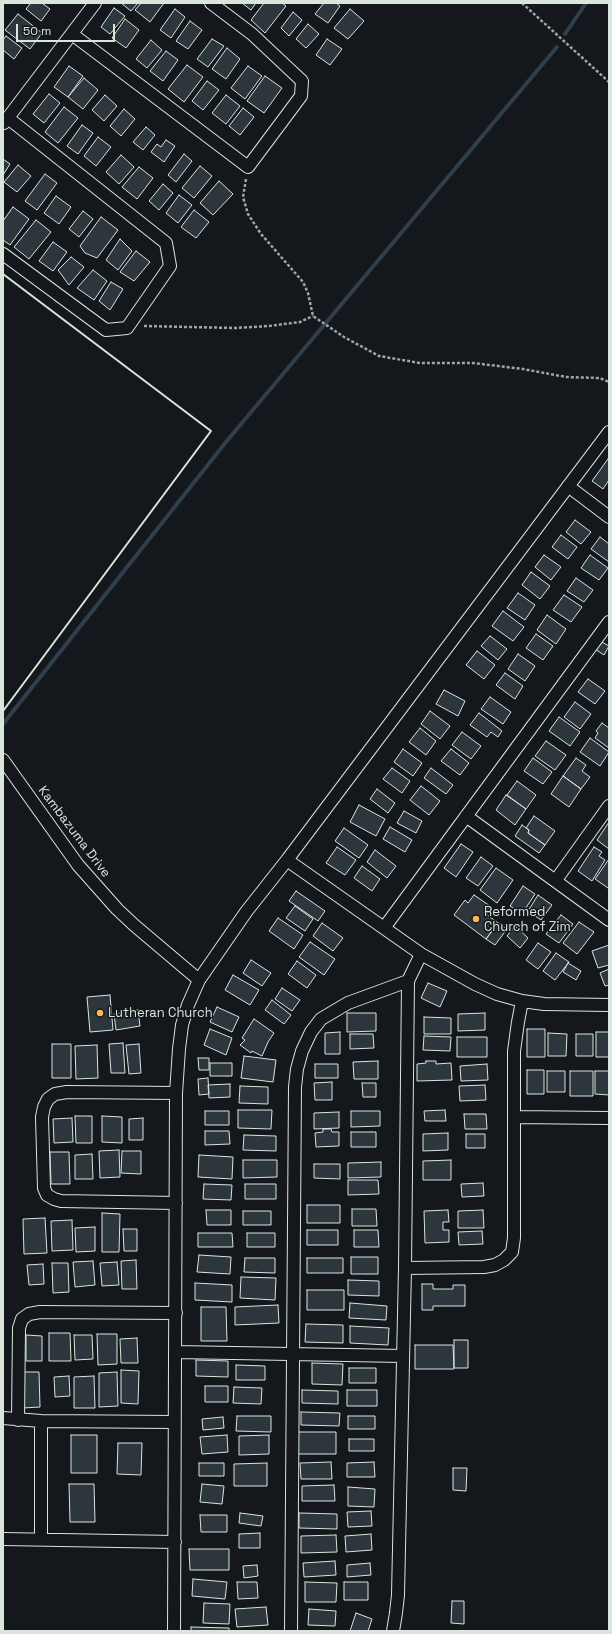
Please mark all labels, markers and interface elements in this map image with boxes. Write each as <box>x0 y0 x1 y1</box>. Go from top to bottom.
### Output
scale bar <box>18 16 117 42</box>
text: 50 m <box>23 23 51 39</box>
street label: Kambazuma Drive <box>35 783 113 881</box>
place label: Reformed Church of Zim <box>484 904 571 935</box>
marker: Reformed Church of Zim <box>471 914 481 924</box>
place label: Lutheran Church <box>108 1005 213 1021</box>
marker: Lutheran Church <box>95 1008 105 1018</box>

